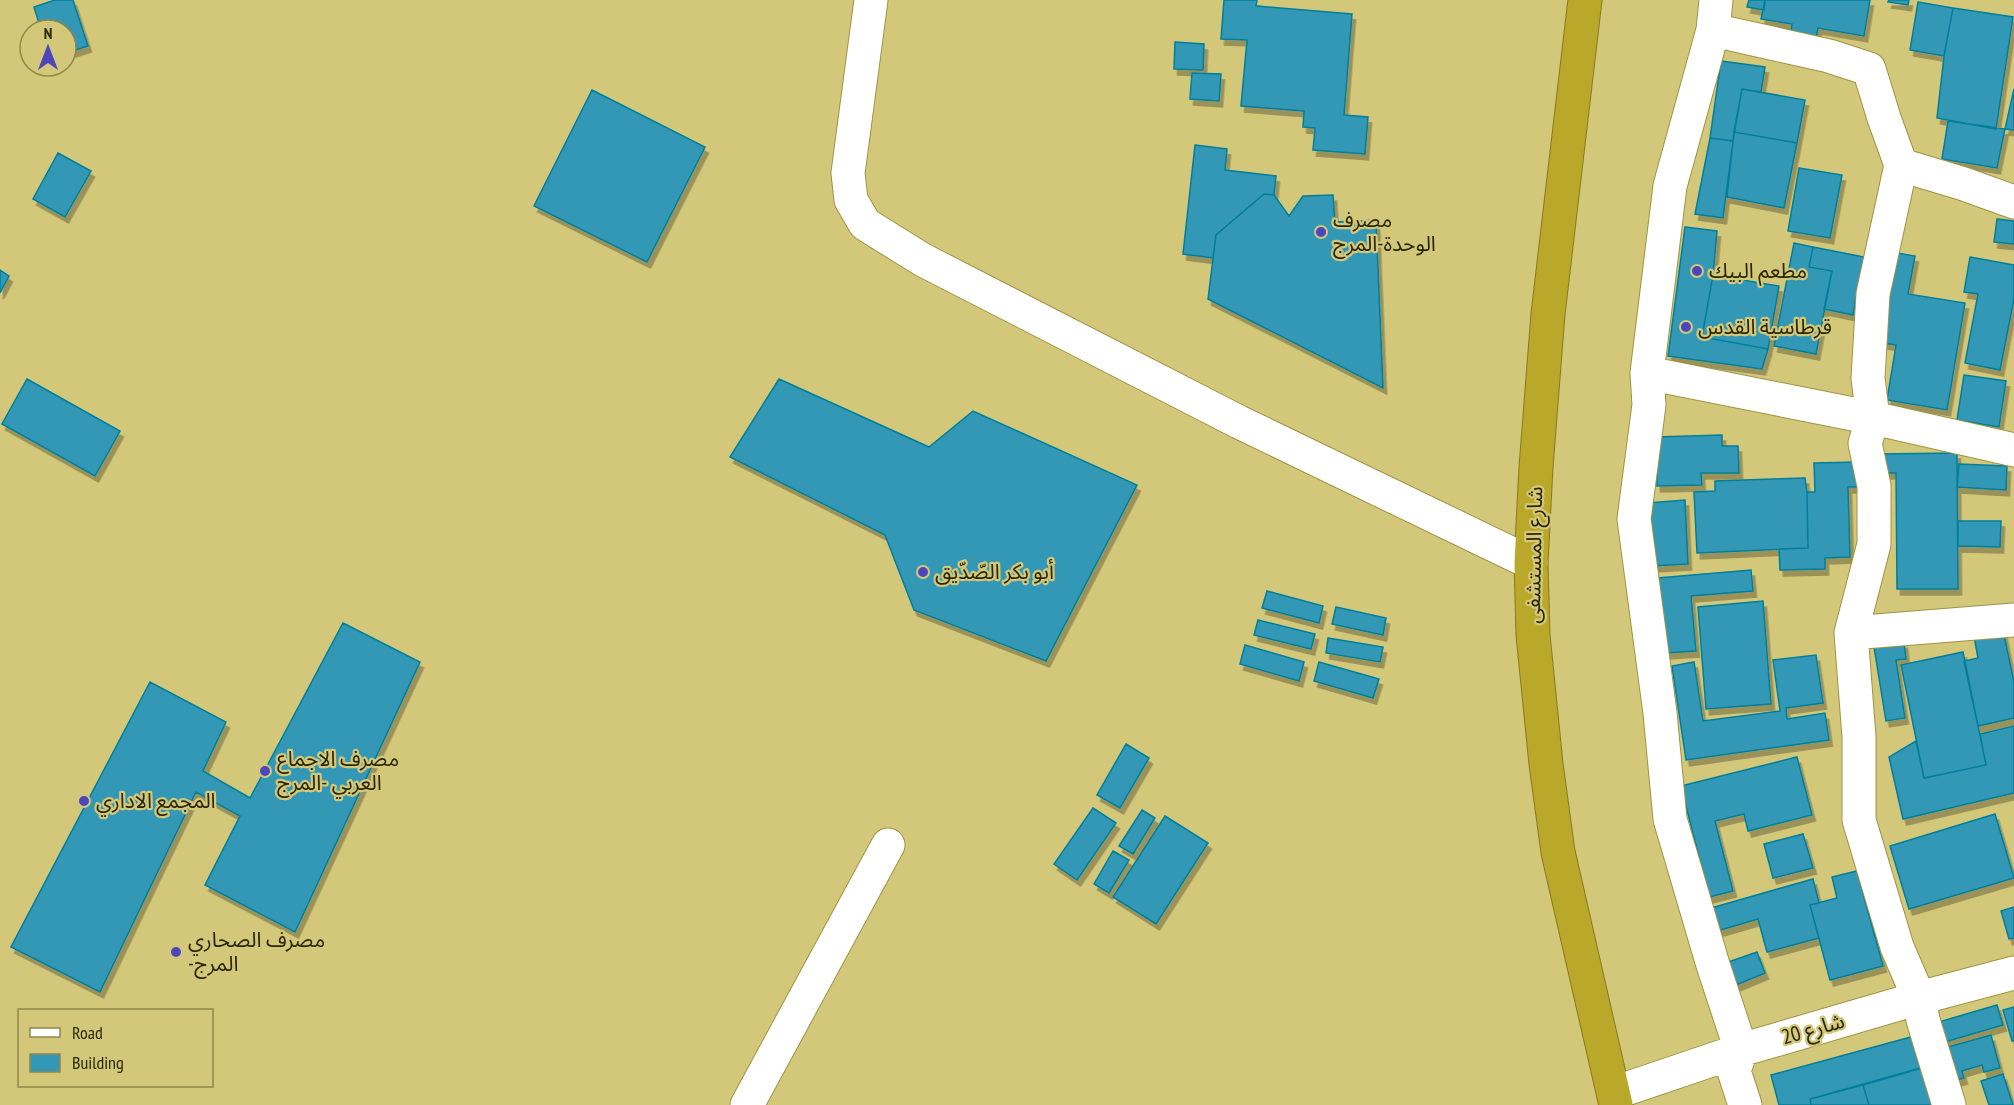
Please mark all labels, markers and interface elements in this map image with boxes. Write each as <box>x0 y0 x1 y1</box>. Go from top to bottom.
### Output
north arrow <box>18 18 78 78</box>
text: N <box>44 23 52 43</box>
place label: مصرف الوحدة-المرج <box>1333 206 1436 259</box>
marker: مصرف الوحدة-المرج <box>1314 225 1328 239</box>
place label: مطعم البيك <box>1709 257 1807 286</box>
marker: مطعم البيك <box>1690 264 1704 278</box>
place label: قرطاسية القدس <box>1698 313 1832 340</box>
marker: قرطاسية القدس <box>1679 320 1693 334</box>
street label: شارع المستشفى <box>1519 486 1550 624</box>
place label: أبو بكر الصّدّيق <box>935 558 1054 585</box>
marker: أبو بكر الصّدّيق <box>916 565 930 579</box>
place label: مصرف الاجماع العربي -المرج <box>277 745 399 799</box>
marker: مصرف الاجماع العربي -المرج <box>258 764 272 778</box>
place label: المجمع الاداري <box>96 787 216 817</box>
marker: المجمع الاداري <box>77 794 91 808</box>
place label: مصرف الصحاري -المرج <box>188 926 325 979</box>
marker: مصرف الصحاري -المرج <box>169 945 183 959</box>
street label: شارع 20 <box>1778 1007 1848 1052</box>
legend <box>18 1009 213 1087</box>
text: Road <box>72 1021 103 1044</box>
text: Building <box>72 1051 124 1074</box>

